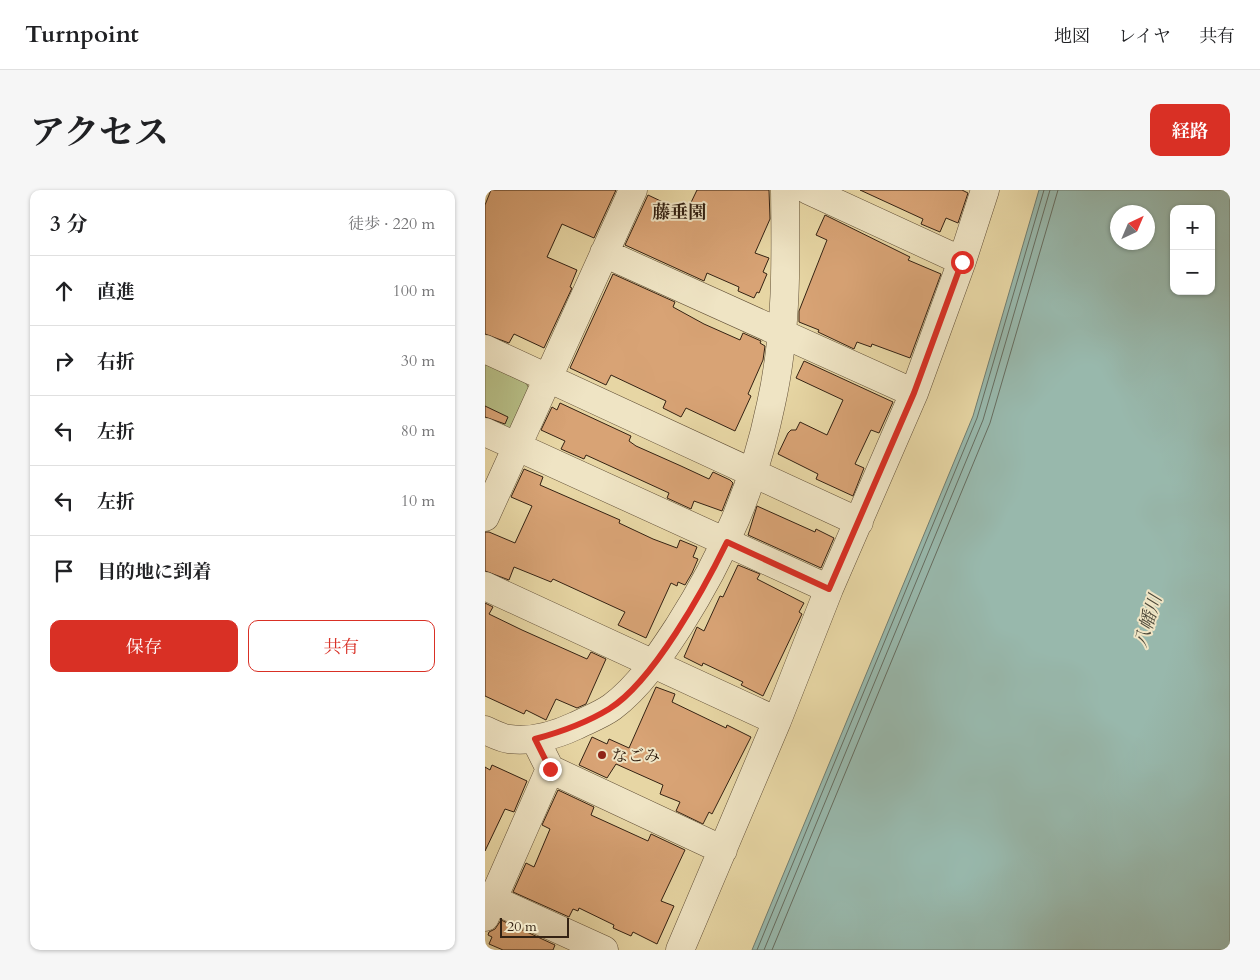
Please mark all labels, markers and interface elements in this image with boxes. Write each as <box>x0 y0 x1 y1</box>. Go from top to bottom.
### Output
text: Turnpoint <box>25 18 139 51</box>
text: 地図 <box>1054 24 1090 49</box>
text: レイヤ <box>1118 24 1171 49</box>
text: 共有 <box>1199 24 1235 49</box>
button: 経路 <box>1150 104 1230 156</box>
text: アクセス <box>30 109 169 157</box>
district label: 藤垂園 <box>652 200 706 225</box>
north arrow <box>1110 205 1155 250</box>
map controls <box>1170 205 1215 295</box>
button: + <box>1170 205 1215 250</box>
text: 3 分 <box>50 210 87 239</box>
text: 徒歩 · 220 m <box>348 213 435 235</box>
button: − <box>1170 250 1215 295</box>
route start <box>951 251 974 274</box>
icon: ahead <box>50 277 78 305</box>
text: 直進 <box>97 279 135 305</box>
text: 100 m <box>393 280 435 302</box>
icon: right <box>50 347 78 375</box>
text: 右折 <box>97 349 135 375</box>
text: 30 m <box>401 350 435 372</box>
icon: left <box>50 417 78 445</box>
text: 左折 <box>97 419 135 445</box>
text: 80 m <box>401 420 435 442</box>
icon: left <box>50 487 78 515</box>
text: 左折 <box>97 489 135 515</box>
text: 10 m <box>401 490 435 512</box>
icon: arrive <box>50 557 78 585</box>
text: 目的地に到着 <box>97 559 211 585</box>
water label: 八幡川 <box>1129 590 1169 651</box>
button: 保存 <box>50 620 238 672</box>
button: 共有 <box>248 620 435 672</box>
place label: なごみ <box>612 745 660 767</box>
marker: なごみ <box>596 749 608 761</box>
route end <box>539 758 562 781</box>
scale bar <box>500 915 569 938</box>
text: 20 m <box>507 917 537 936</box>

